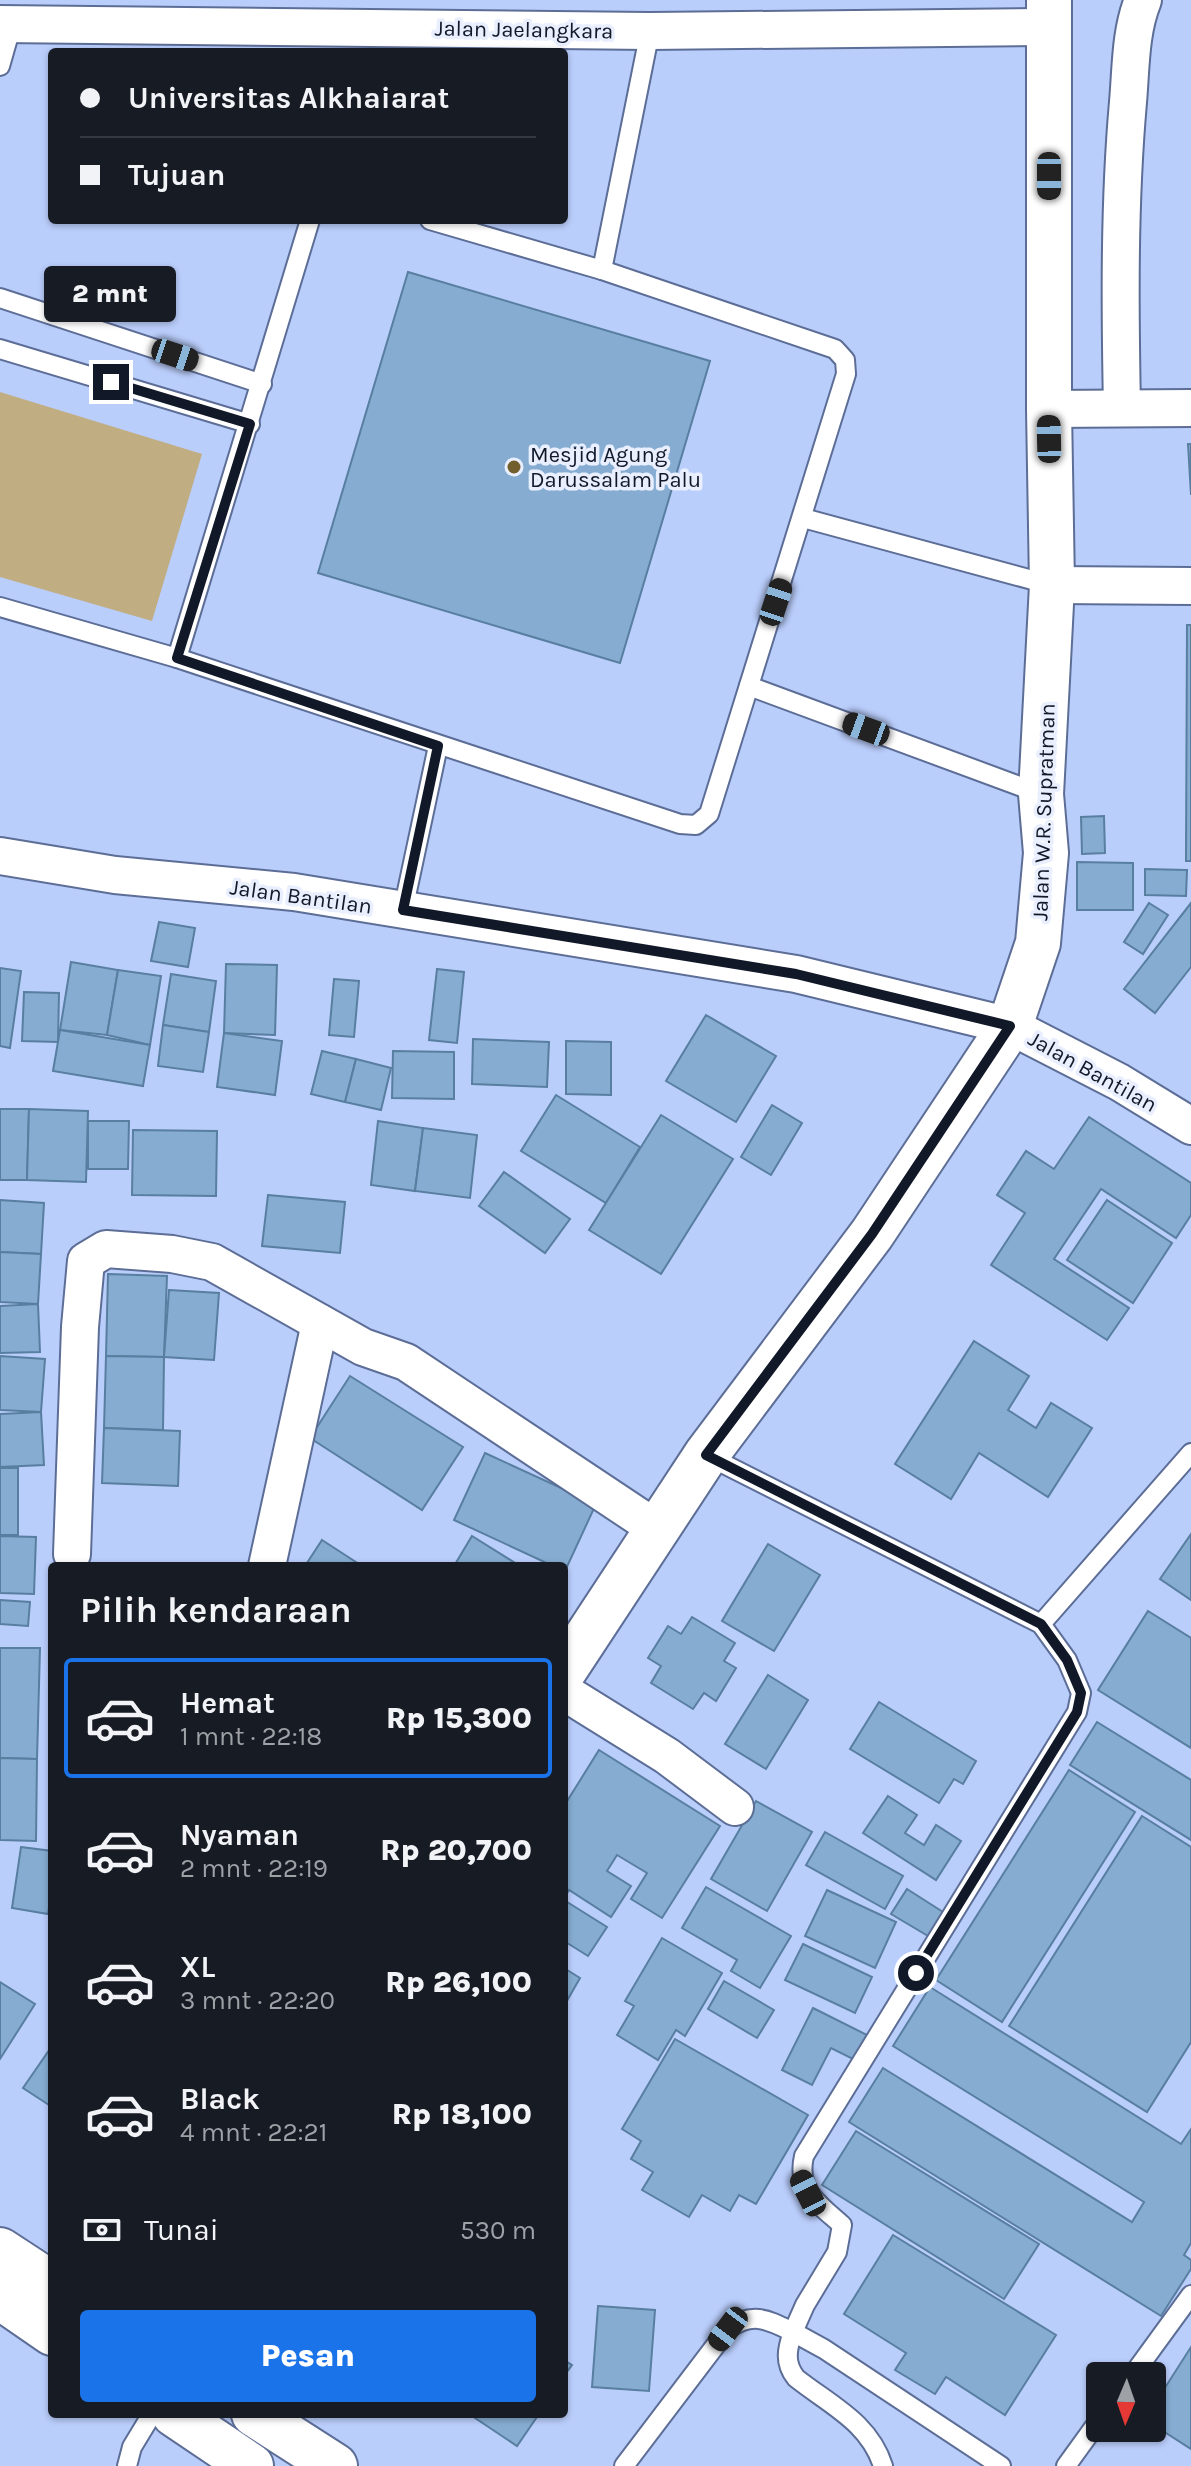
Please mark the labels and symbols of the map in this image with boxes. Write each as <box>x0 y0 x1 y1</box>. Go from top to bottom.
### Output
street label: Jalan Jaelangkara <box>434 15 613 45</box>
car <box>1037 152 1061 200</box>
callout: 2 mnt <box>45 266 177 322</box>
car <box>148 336 202 374</box>
route end <box>93 364 129 400</box>
car <box>1037 415 1061 463</box>
place label: Mesjid Agung Darussalam Palu <box>530 442 701 493</box>
marker: Mesjid Agung Darussalam Palu <box>505 458 523 476</box>
car <box>757 575 795 629</box>
street label: Jalan W.R. Supratman <box>1027 703 1061 921</box>
car <box>839 710 893 748</box>
street label: Jalan Bantilan <box>228 874 374 920</box>
street label: Jalan Bantilan <box>1024 1026 1161 1118</box>
route start <box>898 1955 934 1991</box>
car <box>786 2166 830 2220</box>
car <box>704 2303 752 2355</box>
north arrow <box>1086 2362 1166 2442</box>

